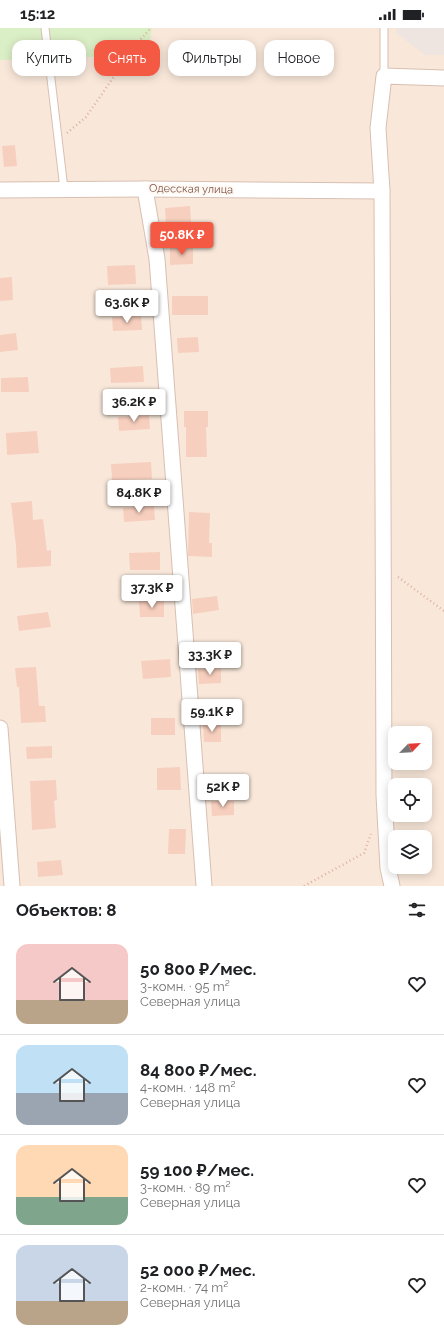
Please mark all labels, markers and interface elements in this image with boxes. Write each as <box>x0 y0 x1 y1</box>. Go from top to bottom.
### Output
text: 15:12 <box>20 5 55 23</box>
chip: Купить <box>12 40 86 76</box>
chip: Снять <box>94 40 160 76</box>
chip: Фильтры <box>168 40 256 76</box>
chip: Новое <box>264 40 334 76</box>
street label: Одесская улица <box>149 182 233 196</box>
pin: 50.8K ₽ <box>145 222 219 256</box>
text: 50.8K ₽ <box>159 227 205 242</box>
pin: 63.6K ₽ <box>90 290 164 324</box>
text: 63.6K ₽ <box>104 295 150 310</box>
pin: 36.2K ₽ <box>97 389 171 423</box>
text: 36.2K ₽ <box>112 394 156 409</box>
pin: 84.8K ₽ <box>102 480 176 514</box>
text: 84.8K ₽ <box>116 485 162 500</box>
pin: 37.3K ₽ <box>115 575 189 609</box>
text: 37.3K ₽ <box>130 580 174 595</box>
pin: 33.3K ₽ <box>173 642 247 676</box>
text: 33.3K ₽ <box>188 647 232 662</box>
pin: 59.1K ₽ <box>175 699 249 733</box>
text: 59.1K ₽ <box>190 704 234 719</box>
north arrow <box>388 726 432 770</box>
map controls <box>388 726 432 874</box>
pin: 52K ₽ <box>195 774 251 808</box>
button: locate <box>388 778 432 822</box>
text: 52K ₽ <box>206 779 240 794</box>
button: layers <box>388 830 432 874</box>
icon: filters <box>406 899 428 921</box>
text: Объектов: 8 <box>16 900 117 920</box>
text: 50 800 ₽/мес. <box>140 959 256 979</box>
icon: home <box>48 960 96 1008</box>
icon: heart <box>406 973 428 995</box>
text: 3-комн. · 95 m² <box>140 979 230 994</box>
text: Северная улица <box>140 994 240 1009</box>
text: 84 800 ₽/мес. <box>140 1060 256 1080</box>
icon: home <box>48 1061 96 1109</box>
icon: heart <box>406 1074 428 1096</box>
text: 4-комн. · 148 m² <box>140 1080 236 1095</box>
text: Северная улица <box>140 1095 240 1110</box>
text: 59 100 ₽/мес. <box>140 1160 254 1180</box>
icon: home <box>48 1161 96 1209</box>
icon: heart <box>406 1174 428 1196</box>
text: 3-комн. · 89 m² <box>140 1180 230 1195</box>
text: Северная улица <box>140 1195 240 1210</box>
text: 52 000 ₽/мес. <box>140 1260 256 1280</box>
icon: home <box>48 1261 96 1309</box>
icon: heart <box>406 1274 428 1296</box>
text: 2-комн. · 74 m² <box>140 1280 228 1295</box>
text: Северная улица <box>140 1295 240 1310</box>

